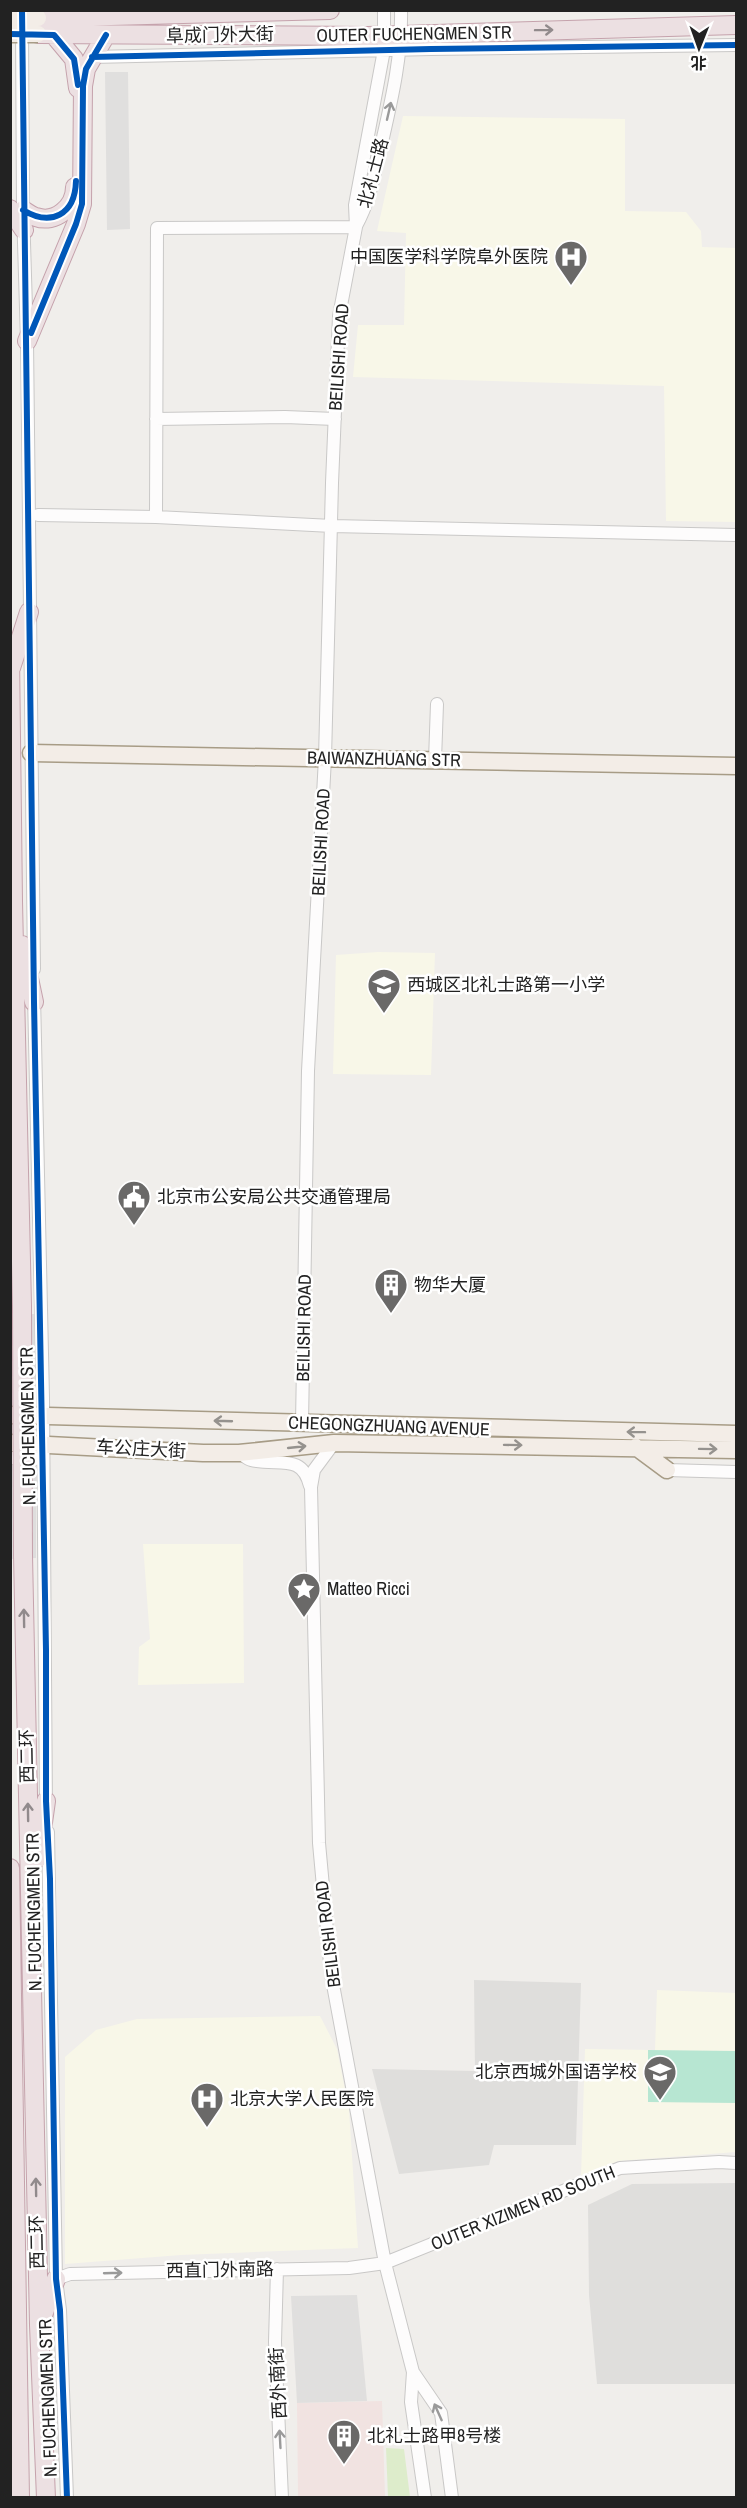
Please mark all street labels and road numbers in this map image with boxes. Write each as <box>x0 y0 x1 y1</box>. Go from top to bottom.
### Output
street label: OUTER FUCHENGMEN STR <box>316 19 512 48</box>
street label: 阜成门外大街 <box>166 21 274 48</box>
street label: 北礼士路 <box>351 135 394 211</box>
street label: BEILISHI ROAD <box>322 302 355 411</box>
street label: BAIWANZHUANG STR <box>307 745 461 772</box>
street label: BEILISHI ROAD <box>305 788 336 896</box>
street label: BEILISHI ROAD <box>290 1274 317 1382</box>
street label: N. FUCHENGMEN STR <box>14 1346 41 1505</box>
street label: CHEGONGZHUANG AVENUE <box>288 1409 490 1442</box>
street label: 车公庄大街 <box>95 1434 187 1463</box>
street label: 西二环 <box>14 1729 39 1783</box>
street label: N. FUCHENGMEN STR <box>20 1832 47 1991</box>
street label: BEILISHI ROAD <box>309 1879 346 1989</box>
street label: OUTER XIZIMEN RD SOUTH <box>427 2159 619 2256</box>
street label: 西二环 <box>24 2215 49 2269</box>
street label: 西直门外南路 <box>166 2256 274 2283</box>
street label: N. FUCHENGMEN STR <box>32 2318 63 2478</box>
street label: 西外南街 <box>263 2346 292 2420</box>

